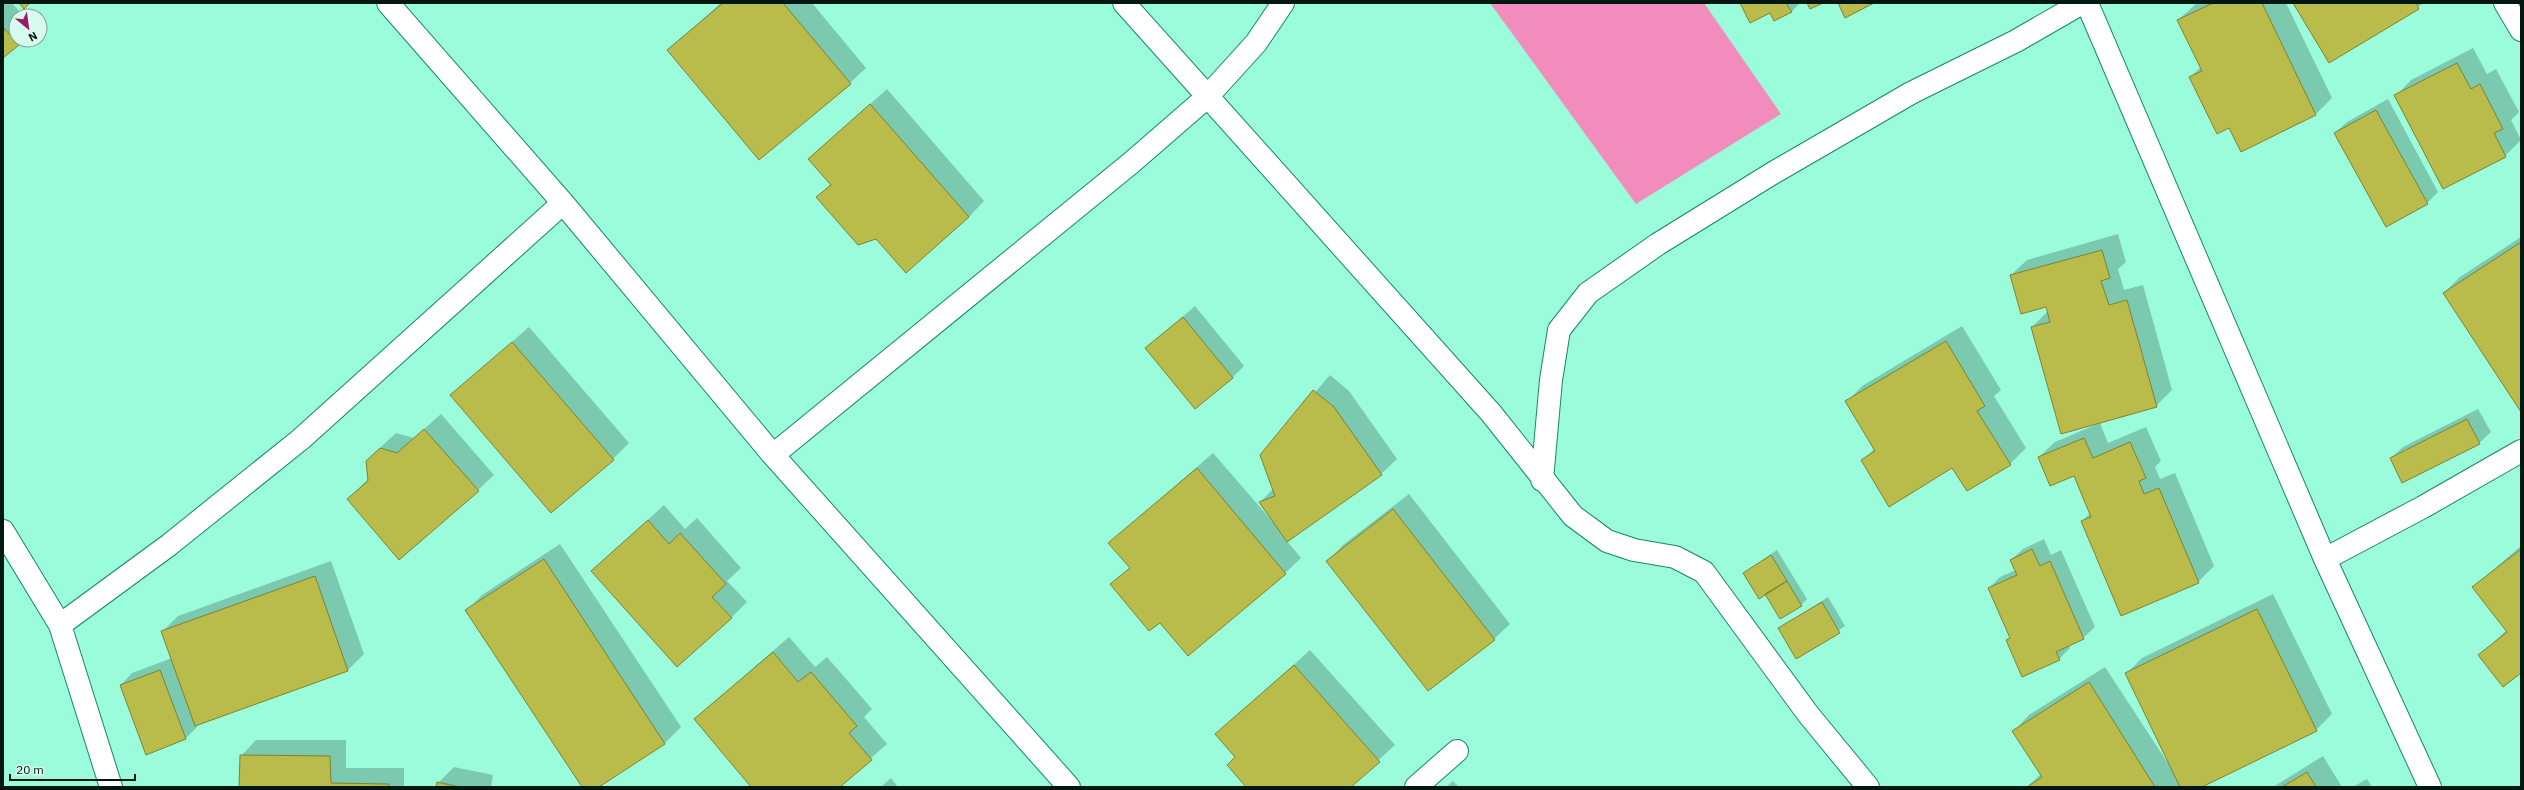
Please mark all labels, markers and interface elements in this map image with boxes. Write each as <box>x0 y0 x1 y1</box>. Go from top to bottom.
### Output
north arrow <box>8 8 48 48</box>
text: N <box>26 29 40 45</box>
scale bar <box>10 756 135 782</box>
text: 20 m <box>16 762 44 777</box>

